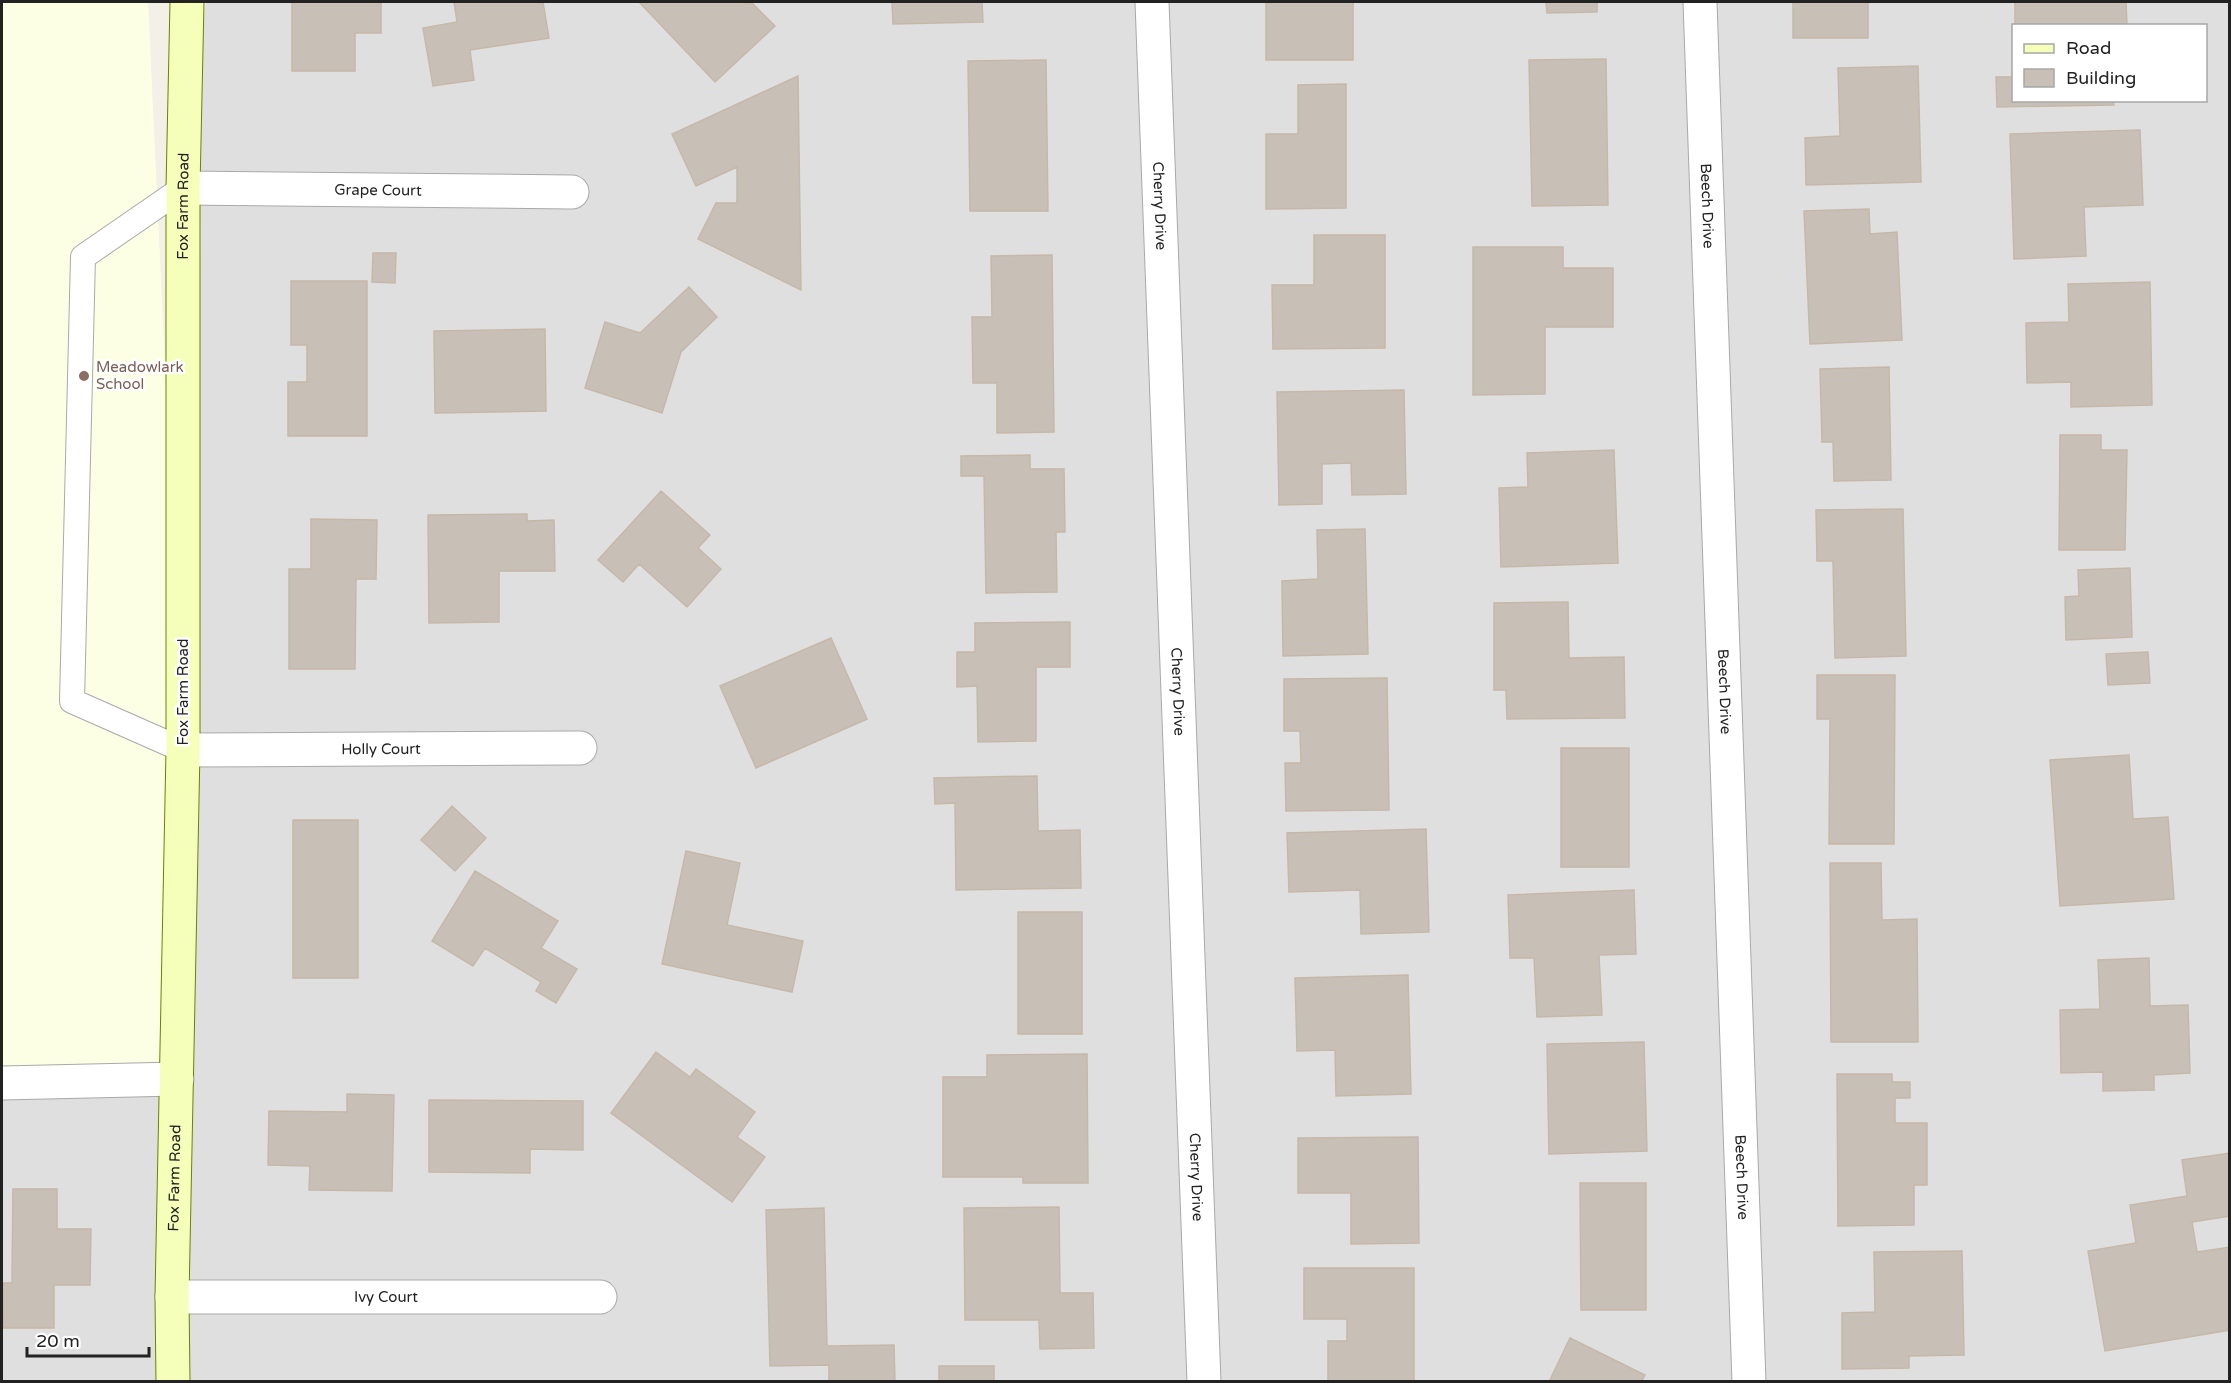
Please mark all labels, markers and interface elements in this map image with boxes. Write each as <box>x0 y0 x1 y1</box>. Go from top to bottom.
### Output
legend <box>2012 24 2207 102</box>
text: Road <box>2066 37 2111 59</box>
text: Building <box>2066 67 2136 89</box>
street label: Fox Farm Road <box>174 152 193 260</box>
street label: Cherry Drive <box>1149 161 1170 250</box>
street label: Beech Drive <box>1697 163 1718 249</box>
street label: Grape Court <box>334 181 422 199</box>
place label: Meadowlark School <box>96 358 184 393</box>
marker: Meadowlark School <box>77 369 91 383</box>
street label: Fox Farm Road <box>174 639 192 745</box>
street label: Cherry Drive <box>1167 647 1189 736</box>
street label: Beech Drive <box>1714 649 1735 735</box>
street label: Holly Court <box>341 740 421 758</box>
street label: Fox Farm Road <box>164 1124 184 1232</box>
street label: Cherry Drive <box>1186 1133 1207 1222</box>
street label: Beech Drive <box>1731 1134 1752 1220</box>
street label: Ivy Court <box>354 1288 418 1306</box>
scale bar <box>27 1320 148 1358</box>
text: 20 m <box>36 1330 80 1352</box>

